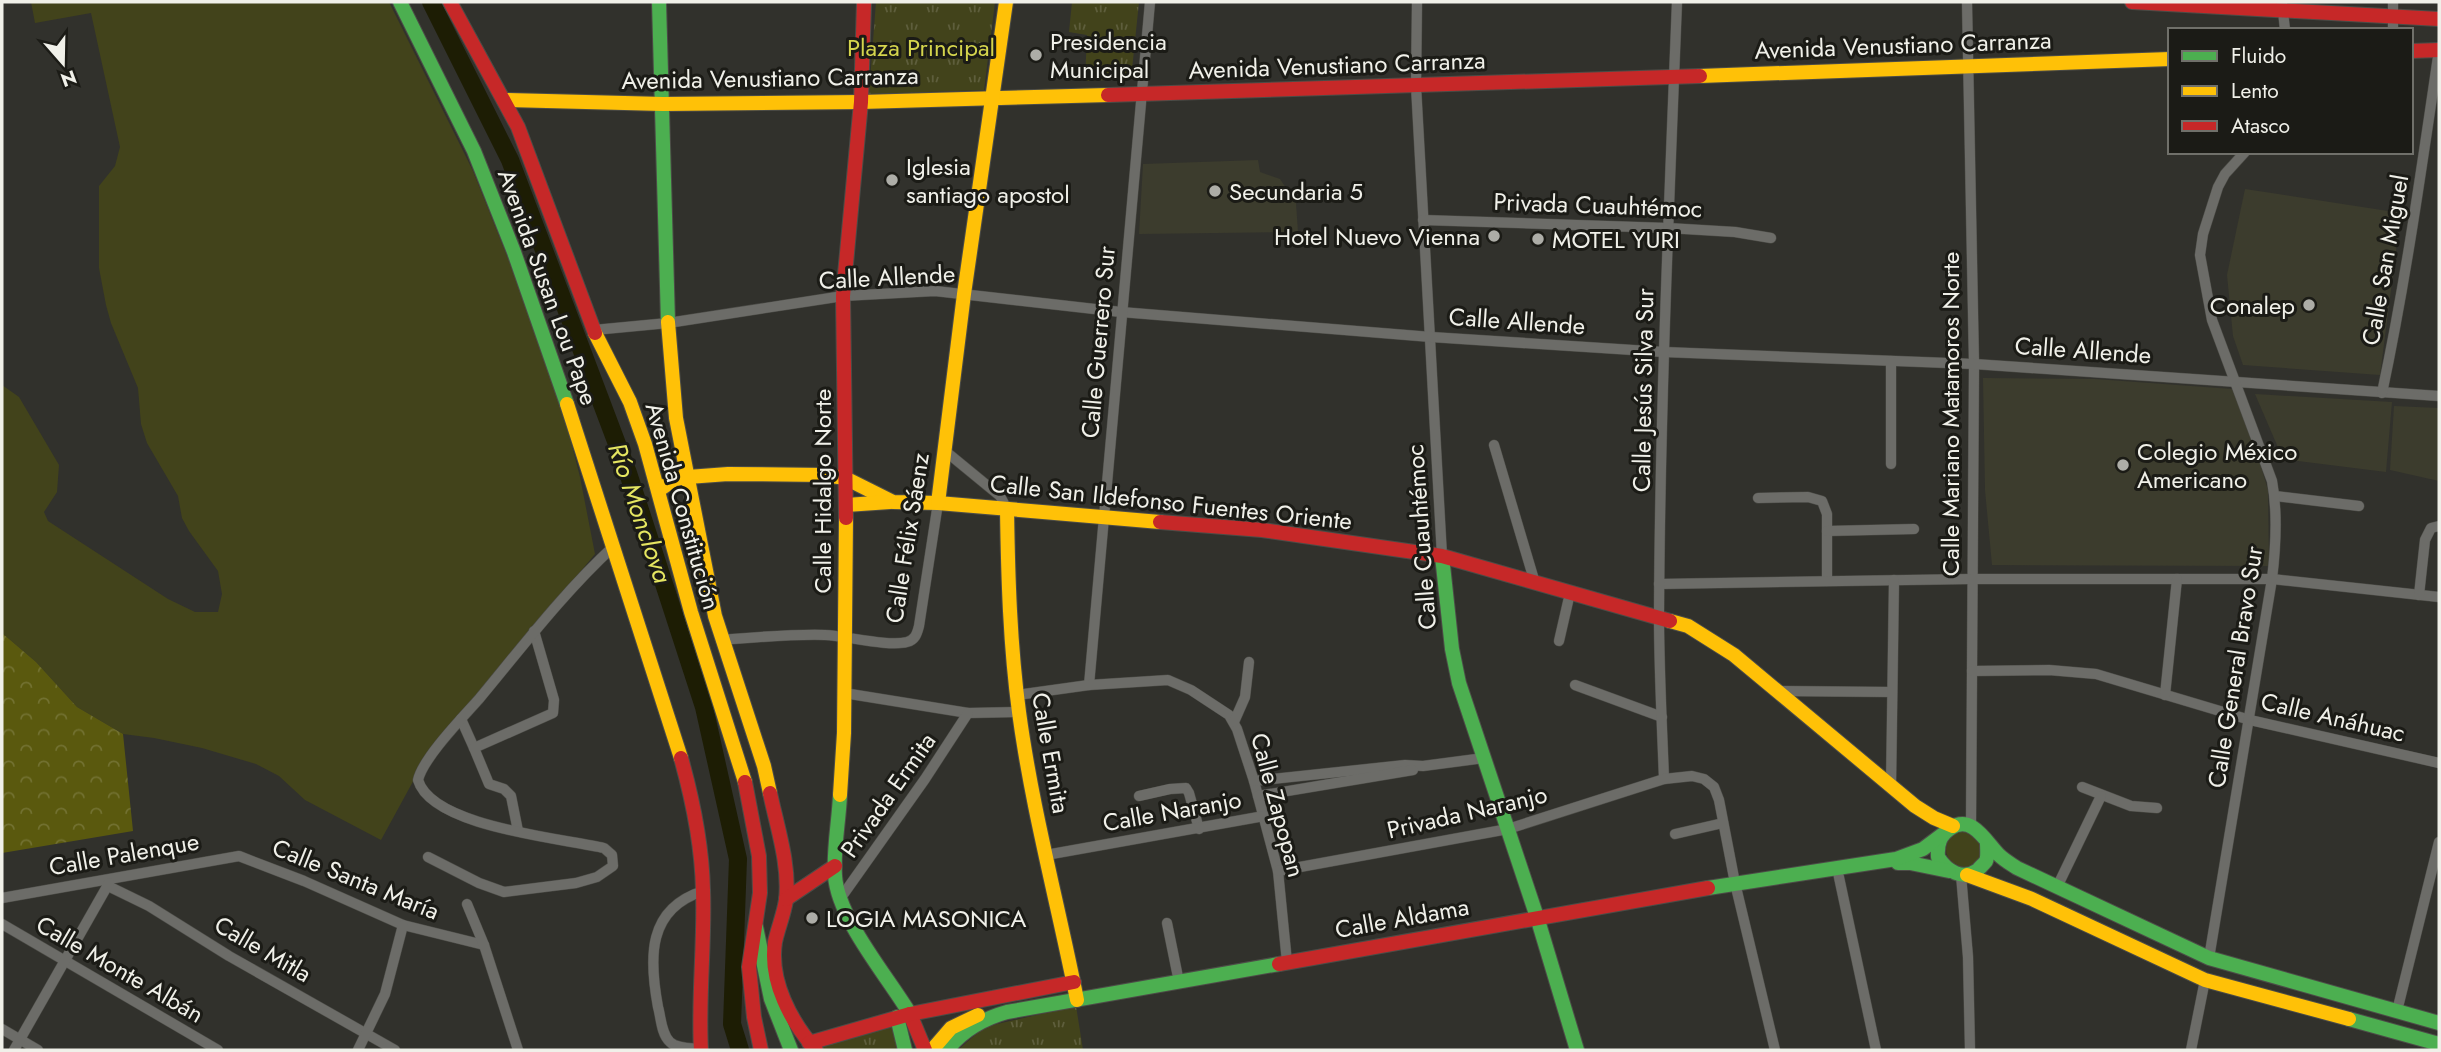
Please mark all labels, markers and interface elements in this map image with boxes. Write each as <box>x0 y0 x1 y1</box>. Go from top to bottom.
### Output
street label: Avenida Venustiano Carranza <box>1754 22 2052 68</box>
place label: Presidencia Municipal <box>1050 24 1167 87</box>
north arrow <box>28 28 98 98</box>
legend <box>2168 28 2413 154</box>
park label: Plaza Principal <box>847 30 995 65</box>
text: Fluido <box>2231 41 2286 71</box>
street label: Avenida Venustiano Carranza <box>1188 42 1486 88</box>
marker: Presidencia Municipal <box>1028 47 1044 63</box>
street label: Avenida Venustiano Carranza <box>621 58 919 98</box>
text: N <box>57 63 80 94</box>
text: Lento <box>2231 76 2279 106</box>
text: Atasco <box>2231 111 2290 141</box>
place label: Iglesia santiago apostol <box>906 149 1070 212</box>
street label: Avenida Susan Lou Pape <box>489 164 607 410</box>
marker: Iglesia santiago apostol <box>884 172 900 188</box>
street label: Calle San Miguel <box>2353 172 2417 348</box>
place label: Secundaria 5 <box>1229 174 1363 209</box>
marker: Secundaria 5 <box>1207 183 1223 199</box>
street label: Privada Cuauhtémoc <box>1493 184 1703 226</box>
place label: Hotel Nuevo Vienna <box>1274 219 1480 254</box>
place label: MOTEL YURI <box>1552 222 1680 257</box>
marker: Hotel Nuevo Vienna <box>1486 228 1502 244</box>
marker: MOTEL YURI <box>1530 231 1546 247</box>
street label: Calle Guerrero Sur <box>1072 244 1124 440</box>
street label: Calle Mariano Matamoros Norte <box>1933 252 1968 576</box>
street label: Calle Allende <box>818 256 956 298</box>
street label: Calle Jesús Silva Sur <box>1624 287 1662 492</box>
place label: Conalep <box>2210 288 2295 323</box>
marker: Conalep <box>2301 297 2317 313</box>
street label: Calle Allende <box>1448 299 1586 343</box>
street label: Calle Allende <box>2014 328 2152 372</box>
street label: Calle Hidalgo Norte <box>805 389 840 593</box>
street label: Avenida Constitución <box>637 398 729 614</box>
place label: Colegio México Americano <box>2137 434 2297 497</box>
water label: Río Monclova <box>598 438 682 589</box>
street label: Calle Cuauhtémoc <box>1397 443 1445 631</box>
street label: Calle Félix Sáenz <box>876 450 938 626</box>
marker: Colegio México Americano <box>2115 457 2131 473</box>
street label: Calle San Ildefonso Fuentes Oriente <box>988 466 1354 538</box>
street label: Calle General Bravo Sur <box>2199 543 2272 791</box>
street label: Calle Anáhuac <box>2258 683 2408 751</box>
street label: Calle Ermita <box>1023 690 1079 816</box>
street label: Privada Ermita <box>832 725 944 865</box>
street label: Calle Zapopan <box>1242 729 1314 881</box>
street label: Privada Naranjo <box>1384 777 1550 847</box>
street label: Calle Naranjo <box>1100 782 1244 840</box>
street label: Calle Palenque <box>46 824 202 884</box>
street label: Calle Santa María <box>267 830 445 928</box>
street label: Calle Aldama <box>1332 889 1472 947</box>
place label: LOGIA MASONICA <box>826 901 1027 936</box>
street label: Calle Monte Albán <box>30 907 210 1031</box>
street label: Calle Mitla <box>208 907 318 991</box>
marker: LOGIA MASONICA <box>804 910 820 926</box>

